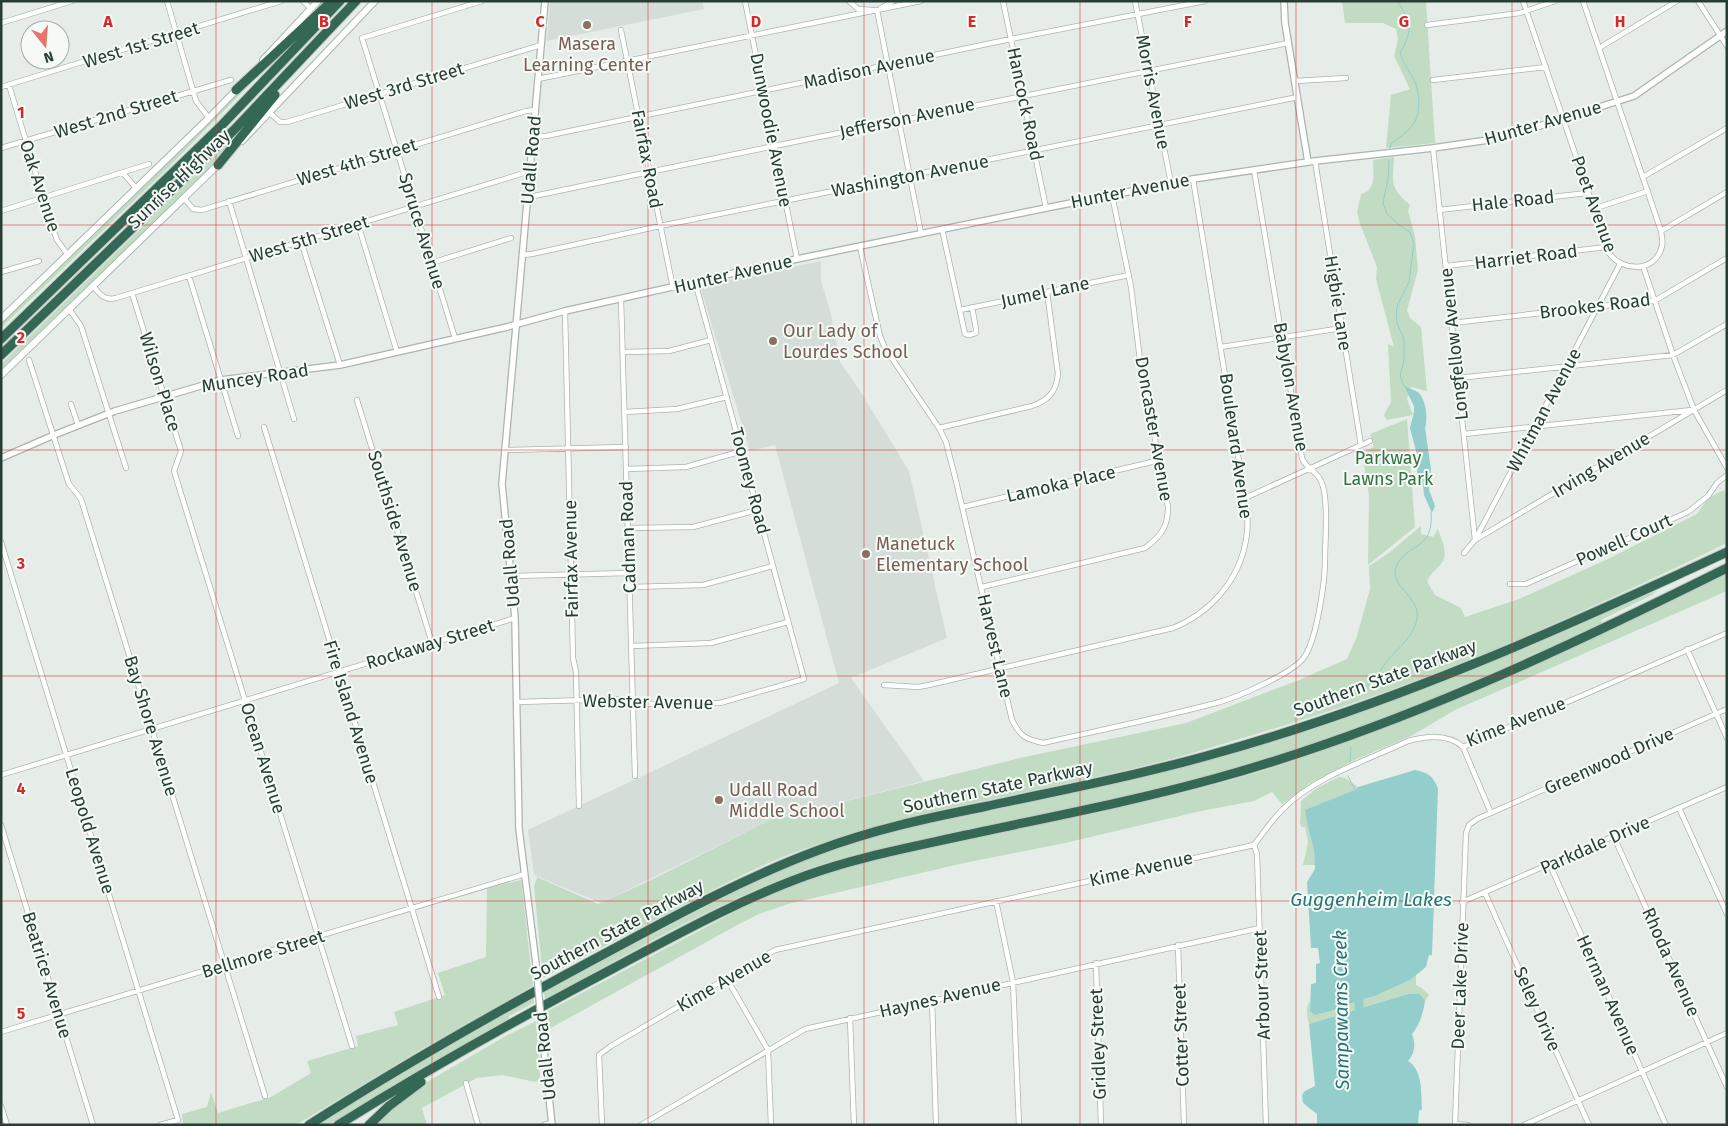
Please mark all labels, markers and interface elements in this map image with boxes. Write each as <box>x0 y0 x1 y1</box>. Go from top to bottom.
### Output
text: A <box>102 12 113 31</box>
text: B <box>319 12 329 31</box>
text: C <box>535 12 545 31</box>
text: D <box>751 12 761 31</box>
text: E <box>968 12 976 31</box>
text: F <box>1184 12 1192 31</box>
text: G <box>1399 12 1409 31</box>
text: H <box>1615 12 1625 31</box>
street label: West 1st Street <box>80 17 202 73</box>
marker: Masera Learning Center <box>581 19 593 31</box>
north arrow <box>20 20 70 70</box>
place label: Masera Learning Center <box>523 33 651 76</box>
street label: Morris Avenue <box>1131 33 1175 151</box>
street label: Madison Avenue <box>801 44 937 94</box>
street label: Hancock Road <box>1002 45 1048 163</box>
text: N <box>42 47 56 66</box>
street label: Dunwoodie Avenue <box>745 51 797 209</box>
street label: West 3rd Street <box>342 57 467 115</box>
street label: West 2nd Street <box>52 85 181 143</box>
street label: Jefferson Avenue <box>837 93 977 143</box>
street label: Hunter Avenue <box>1482 96 1604 150</box>
text: 1 <box>17 103 25 122</box>
street label: Fairfax Road <box>627 108 667 210</box>
street label: Udall Road <box>516 115 546 205</box>
street label: Sunrise Highway <box>123 124 235 234</box>
street label: West 4th Street <box>294 133 420 191</box>
street label: Oak Avenue <box>15 137 65 235</box>
street label: Washington Avenue <box>830 150 990 202</box>
street label: Poet Avenue <box>1566 153 1622 255</box>
street label: Hunter Avenue <box>1069 169 1191 213</box>
street label: Spruce Avenue <box>394 170 450 292</box>
street label: Hale Road <box>1471 186 1555 216</box>
street label: West 5th Street <box>247 210 372 268</box>
street label: Harriet Road <box>1473 240 1579 274</box>
street label: Hunter Avenue <box>672 250 794 298</box>
street label: Higbie Lane <box>1320 254 1356 352</box>
street label: Longfellow Avenue <box>1435 267 1473 421</box>
street label: Jumel Lane <box>999 272 1091 312</box>
street label: Brookes Road <box>1538 288 1652 324</box>
place label: Our Lady of Lourdes School <box>783 320 908 363</box>
street label: Babylon Avenue <box>1269 321 1313 453</box>
text: 2 <box>17 328 25 347</box>
street label: Wilson Place <box>134 330 186 434</box>
marker: Our Lady of Lourdes School <box>767 335 779 347</box>
street label: Whitman Avenue <box>1502 344 1586 476</box>
street label: Doncaster Avenue <box>1130 355 1178 503</box>
street label: Muncey Road <box>200 359 310 397</box>
street label: Boulevard Avenue <box>1215 372 1257 520</box>
street label: Toomey Road <box>725 425 775 537</box>
street label: Irving Avenue <box>1548 427 1654 503</box>
park label: Parkway Lawns Park <box>1343 447 1434 490</box>
street label: Southside Avenue <box>363 448 427 594</box>
street label: Lamoka Place <box>1004 461 1118 507</box>
street label: Cadman Road <box>615 480 641 594</box>
street label: Fairfax Avenue <box>559 500 583 618</box>
street label: Powell Court <box>1573 509 1676 571</box>
street label: Udall Road <box>495 518 525 608</box>
place label: Manetuck Elementary School <box>876 533 1028 576</box>
marker: Manetuck Elementary School <box>860 548 872 560</box>
text: 3 <box>16 554 25 573</box>
street label: Harvest Lane <box>972 592 1018 700</box>
street label: Rockaway Street <box>363 614 497 674</box>
street label: Southern State Parkway <box>1290 635 1480 721</box>
street label: Fire Island Avenue <box>319 638 383 786</box>
street label: Bay Shore Avenue <box>119 653 183 799</box>
street label: Webster Avenue <box>582 690 714 714</box>
street label: Kime Avenue <box>1463 692 1569 752</box>
street label: Ocean Avenue <box>236 700 290 816</box>
street label: Greenwood Drive <box>1541 723 1677 799</box>
street label: Southern State Parkway <box>901 756 1095 818</box>
street label: Leopold Avenue <box>60 765 120 897</box>
text: 4 <box>16 779 26 798</box>
place label: Udall Road Middle School <box>729 779 845 822</box>
marker: Udall Road Middle School <box>713 794 725 806</box>
street label: Parkdale Drive <box>1537 811 1653 879</box>
street label: Kime Avenue <box>1087 846 1195 892</box>
street label: Southern State Parkway <box>527 875 708 985</box>
water label: Guggenheim Lakes <box>1290 888 1452 911</box>
street label: Rhoda Avenue <box>1637 904 1705 1020</box>
street label: Beatrice Avenue <box>17 909 77 1041</box>
street label: Deer Lake Drive <box>1447 922 1473 1050</box>
street label: Bellmore Street <box>199 925 327 983</box>
street label: Arbour Street <box>1249 929 1275 1040</box>
water label: Sampawams Creek <box>1328 930 1354 1091</box>
street label: Herman Avenue <box>1572 931 1644 1059</box>
street label: Kime Avenue <box>673 945 775 1017</box>
street label: Seley Drive <box>1509 963 1565 1055</box>
street label: Haynes Avenue <box>877 973 1003 1023</box>
street label: Cotter Street <box>1168 982 1194 1087</box>
street label: Gridley Street <box>1085 987 1111 1100</box>
text: 5 <box>17 1004 26 1023</box>
street label: Udall Road <box>529 1011 561 1101</box>

